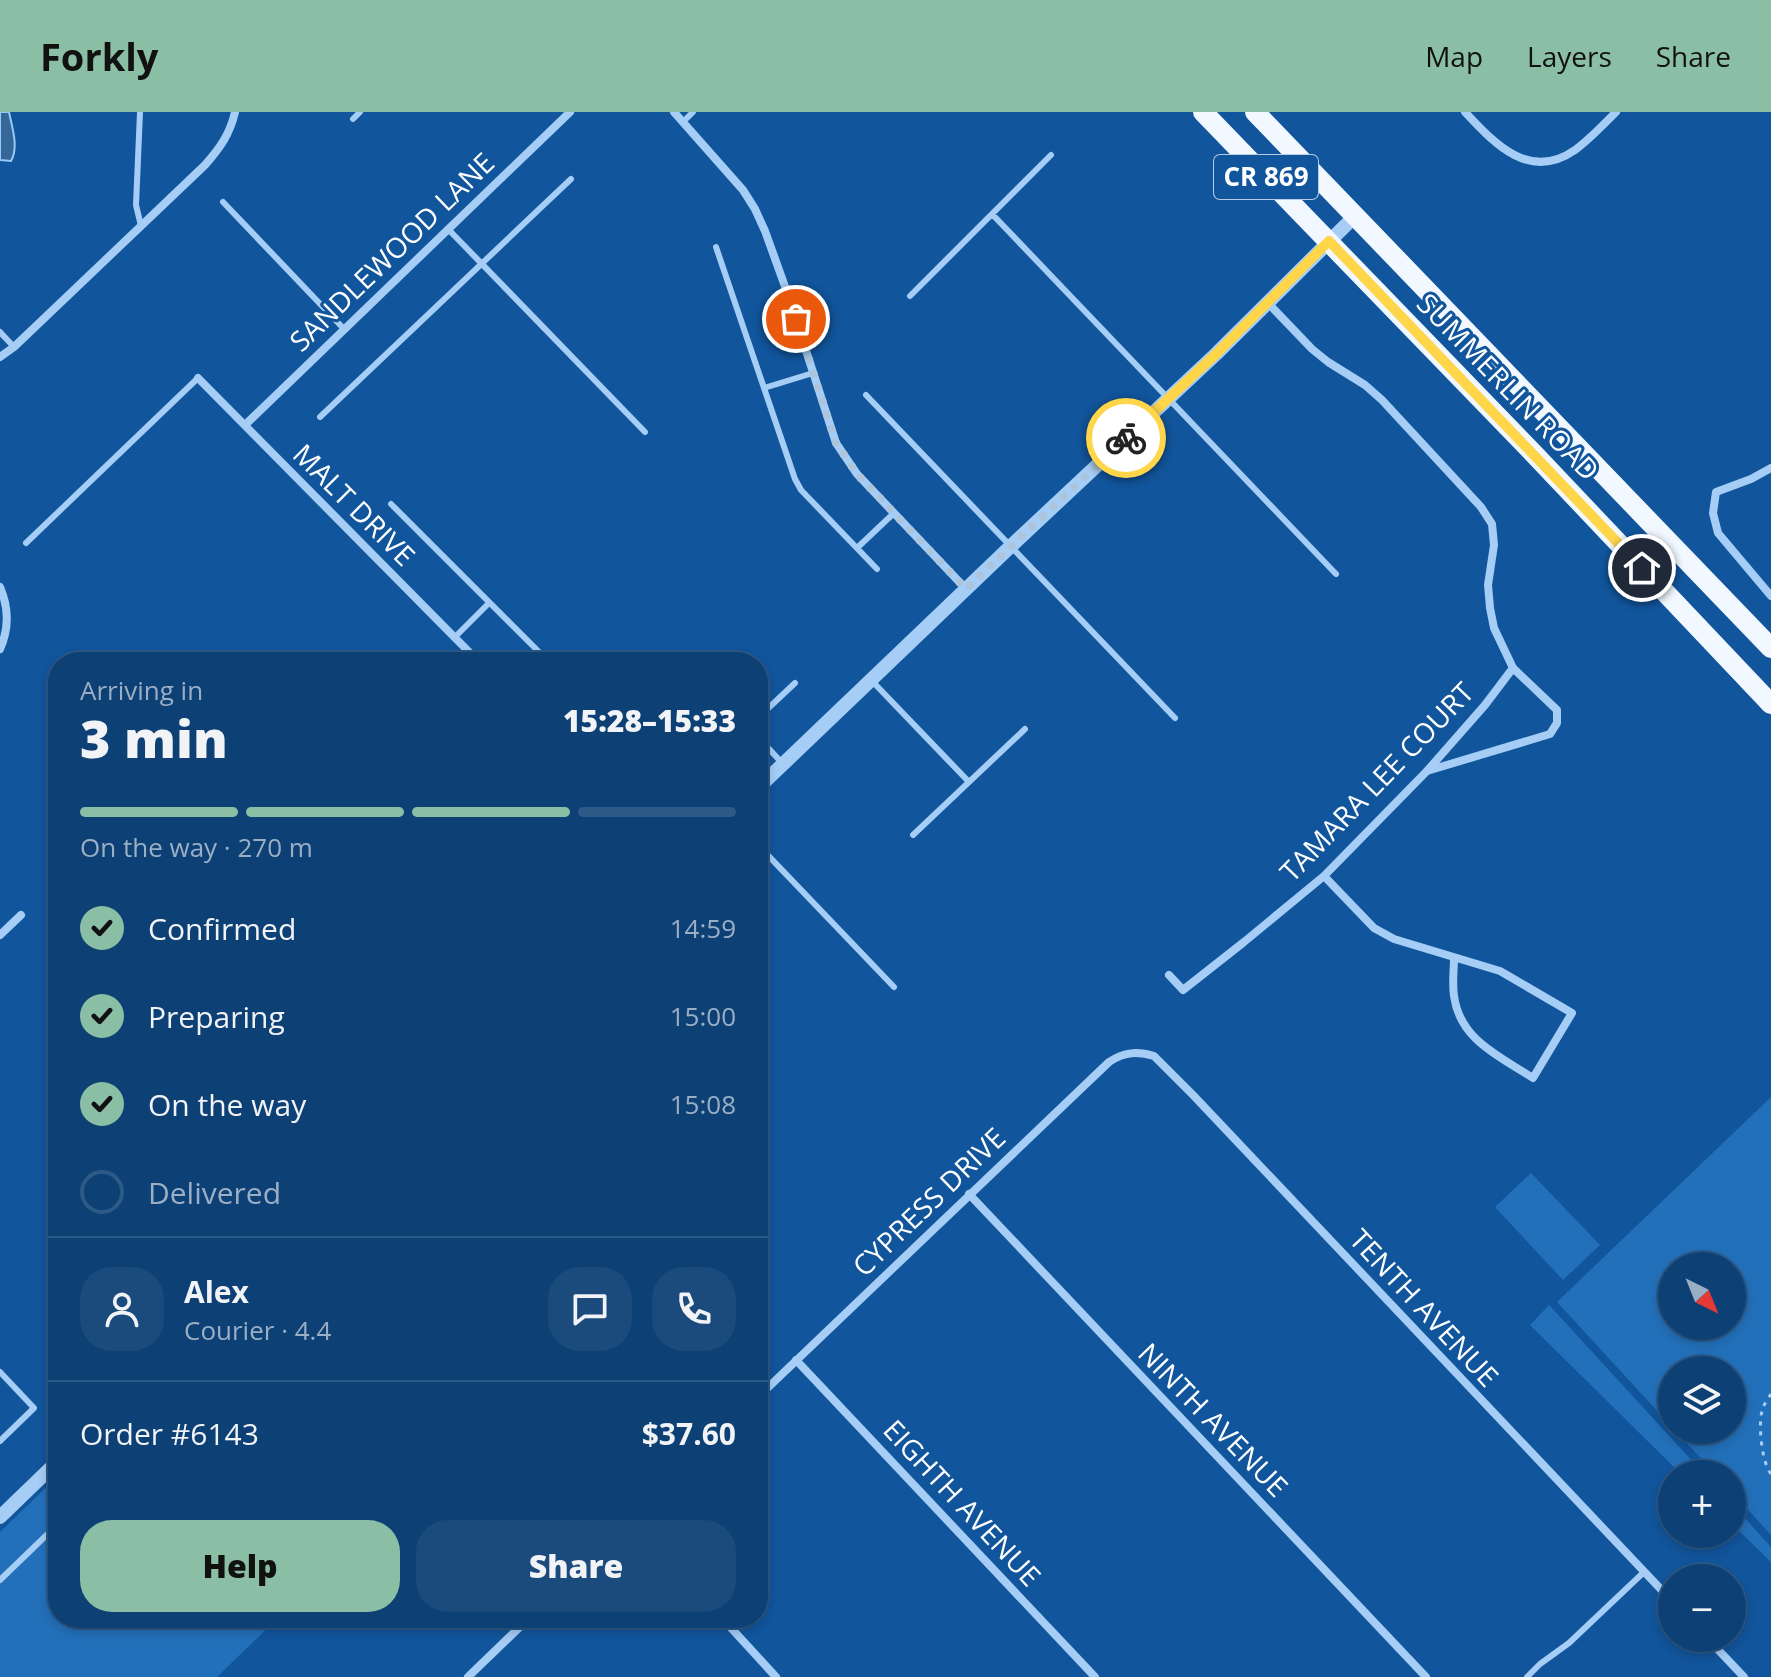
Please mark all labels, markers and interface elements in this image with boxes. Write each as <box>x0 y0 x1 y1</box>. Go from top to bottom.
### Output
text: Forkly <box>40 30 158 82</box>
text: Map <box>1425 37 1483 75</box>
text: Layers <box>1527 37 1612 75</box>
text: Share <box>1656 37 1731 75</box>
street label: SANDLEWOOD LANE <box>281 144 502 359</box>
road number: CR 869 <box>1214 155 1318 199</box>
street label: SUMMERLIN ROAD <box>1409 284 1608 488</box>
pin <box>762 285 830 353</box>
icon: bag <box>774 297 818 341</box>
courier <box>1086 398 1166 478</box>
icon: bike <box>1104 416 1148 460</box>
street label: MALT DRIVE <box>285 435 424 574</box>
pin <box>1608 534 1676 602</box>
icon: home <box>1620 546 1664 590</box>
text: Arriving in <box>80 672 203 708</box>
street label: TAMARA LEE COURT <box>1271 673 1482 889</box>
text: 15:28–15:33 <box>563 700 736 741</box>
text: 3 min <box>80 702 228 773</box>
text: On the way · 270 m <box>80 829 313 865</box>
icon: check <box>80 906 124 950</box>
text: Confirmed <box>148 908 296 949</box>
text: 14:59 <box>670 910 736 946</box>
icon: check <box>80 994 124 1038</box>
text: Preparing <box>148 996 285 1037</box>
text: 15:00 <box>670 998 736 1034</box>
icon: check <box>80 1082 124 1126</box>
text: On the way <box>148 1084 306 1125</box>
text: 15:08 <box>670 1086 736 1122</box>
street label: CYPRESS DRIVE <box>844 1119 1013 1284</box>
text: Delivered <box>148 1172 281 1213</box>
street label: TENTH AVENUE <box>1342 1220 1508 1394</box>
north arrow <box>1658 1252 1746 1340</box>
map controls <box>1658 1252 1746 1652</box>
button: person <box>80 1267 164 1351</box>
button: chat <box>548 1267 632 1351</box>
button: phone <box>652 1267 736 1351</box>
text: Alex <box>184 1271 249 1312</box>
text: Courier · 4.4 <box>184 1312 331 1348</box>
street label: NINTH AVENUE <box>1130 1334 1297 1505</box>
button: layers <box>1658 1356 1746 1444</box>
street label: EIGHTH AVENUE <box>876 1411 1050 1594</box>
text: Order #6143 <box>80 1413 259 1454</box>
text: $37.60 <box>642 1413 736 1454</box>
button: + <box>1658 1460 1746 1548</box>
button: Help <box>80 1520 400 1612</box>
button: Share <box>416 1520 736 1612</box>
button: − <box>1658 1564 1746 1652</box>

